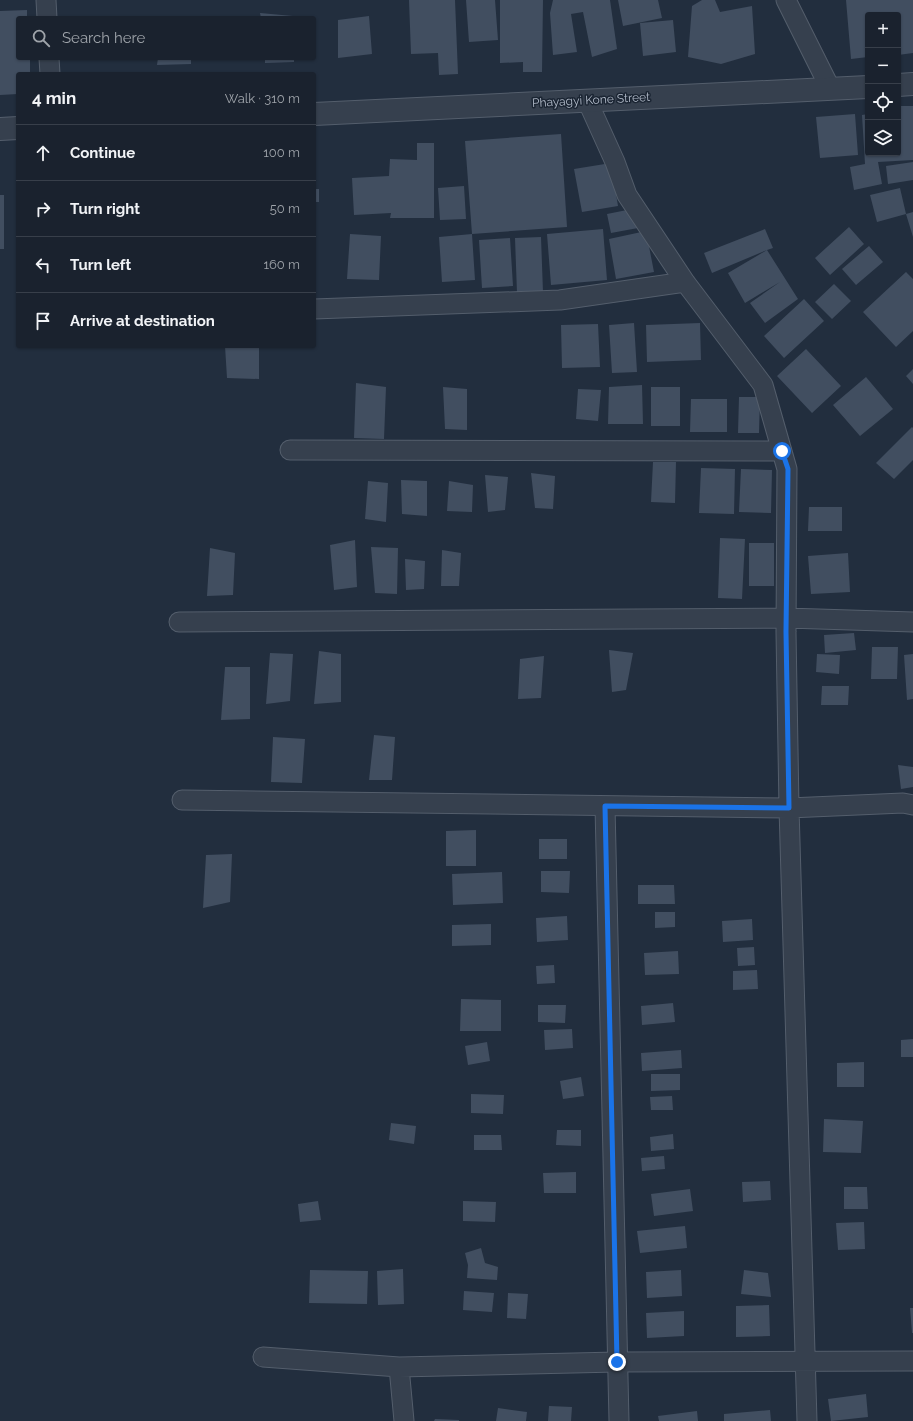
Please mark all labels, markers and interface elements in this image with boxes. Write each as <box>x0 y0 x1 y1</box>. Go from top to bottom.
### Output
map controls <box>865 12 901 156</box>
button: + <box>865 12 901 48</box>
search box <box>16 16 316 60</box>
icon: search <box>30 27 52 49</box>
text: Search here <box>62 29 145 47</box>
button: − <box>865 48 901 84</box>
button: locate <box>865 84 901 120</box>
text: 4 min <box>32 88 76 108</box>
street label: Phayagyi Kone Street <box>532 90 650 110</box>
text: Walk · 310 m <box>225 91 300 106</box>
button: layers <box>865 120 901 156</box>
icon: ahead <box>32 142 54 164</box>
text: Continue <box>70 144 135 162</box>
text: 100 m <box>263 145 300 160</box>
icon: right <box>32 198 54 220</box>
text: Turn right <box>70 200 140 218</box>
text: 50 m <box>270 201 300 216</box>
icon: left <box>32 254 54 276</box>
text: Turn left <box>70 256 131 274</box>
text: 160 m <box>263 257 300 272</box>
icon: arrive <box>32 310 54 332</box>
text: Arrive at destination <box>70 312 215 330</box>
route start <box>773 442 791 460</box>
route end <box>608 1353 626 1371</box>

